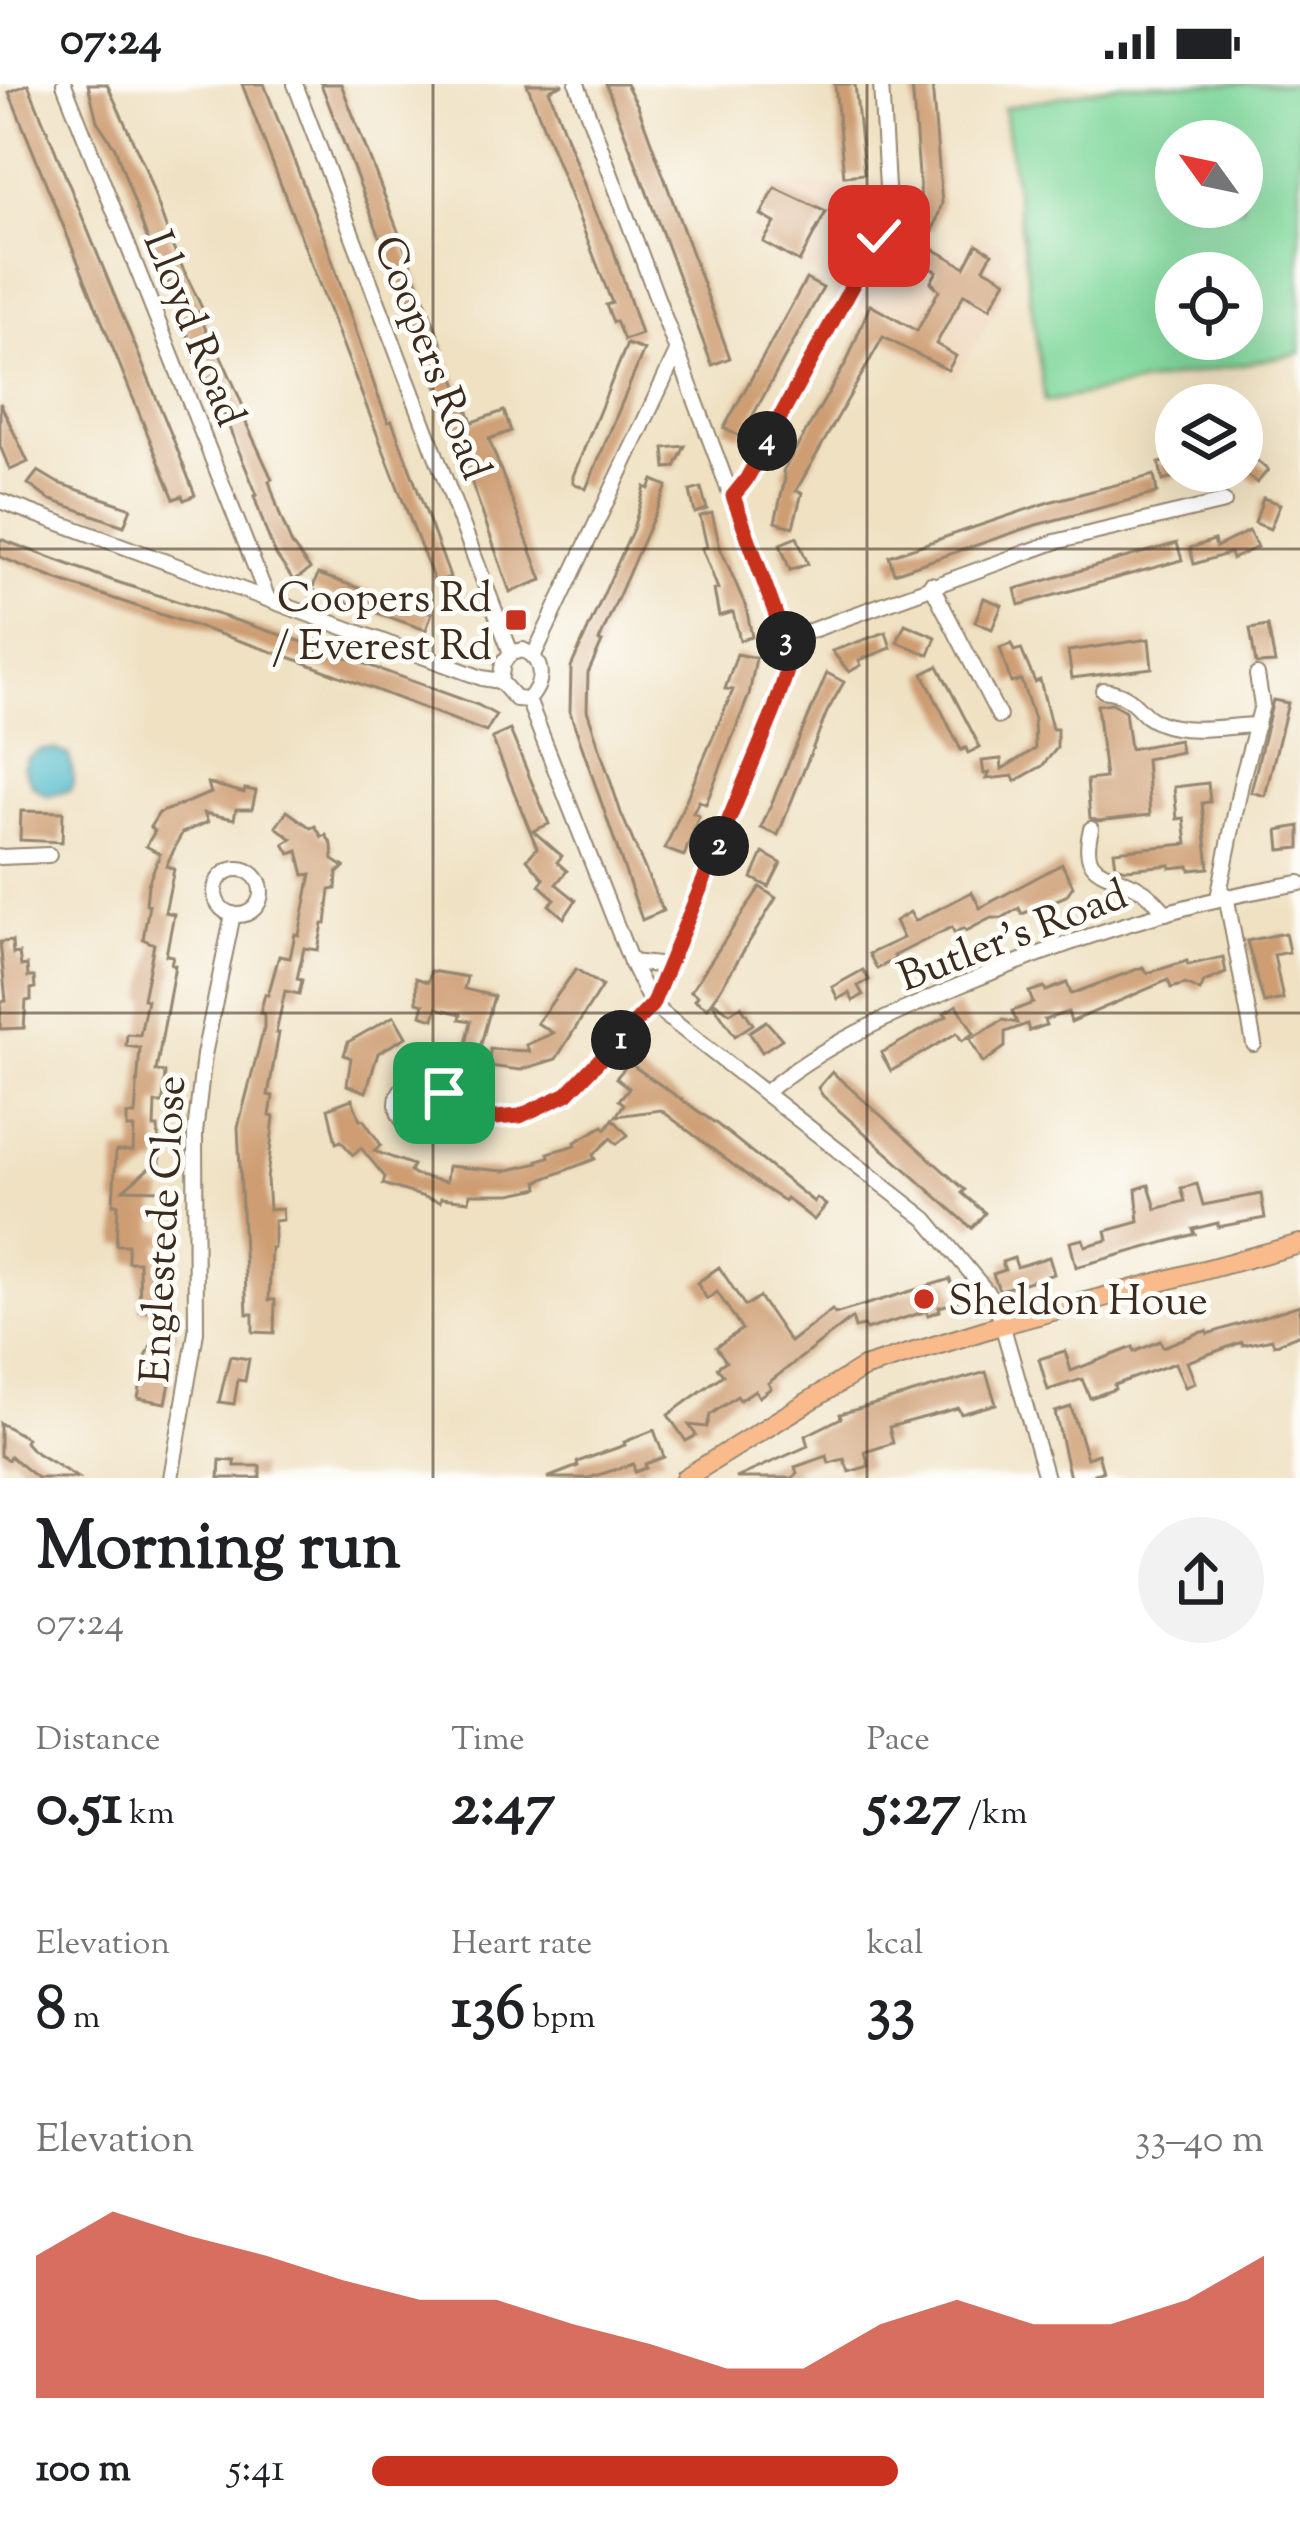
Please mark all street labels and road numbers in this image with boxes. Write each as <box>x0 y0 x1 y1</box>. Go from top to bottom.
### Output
street label: Lloyd Road <box>125 223 258 436</box>
street label: Coopers Road <box>355 228 503 489</box>
street label: Butler's Road <box>890 867 1137 1010</box>
street label: Englestede Close <box>128 1074 204 1384</box>

